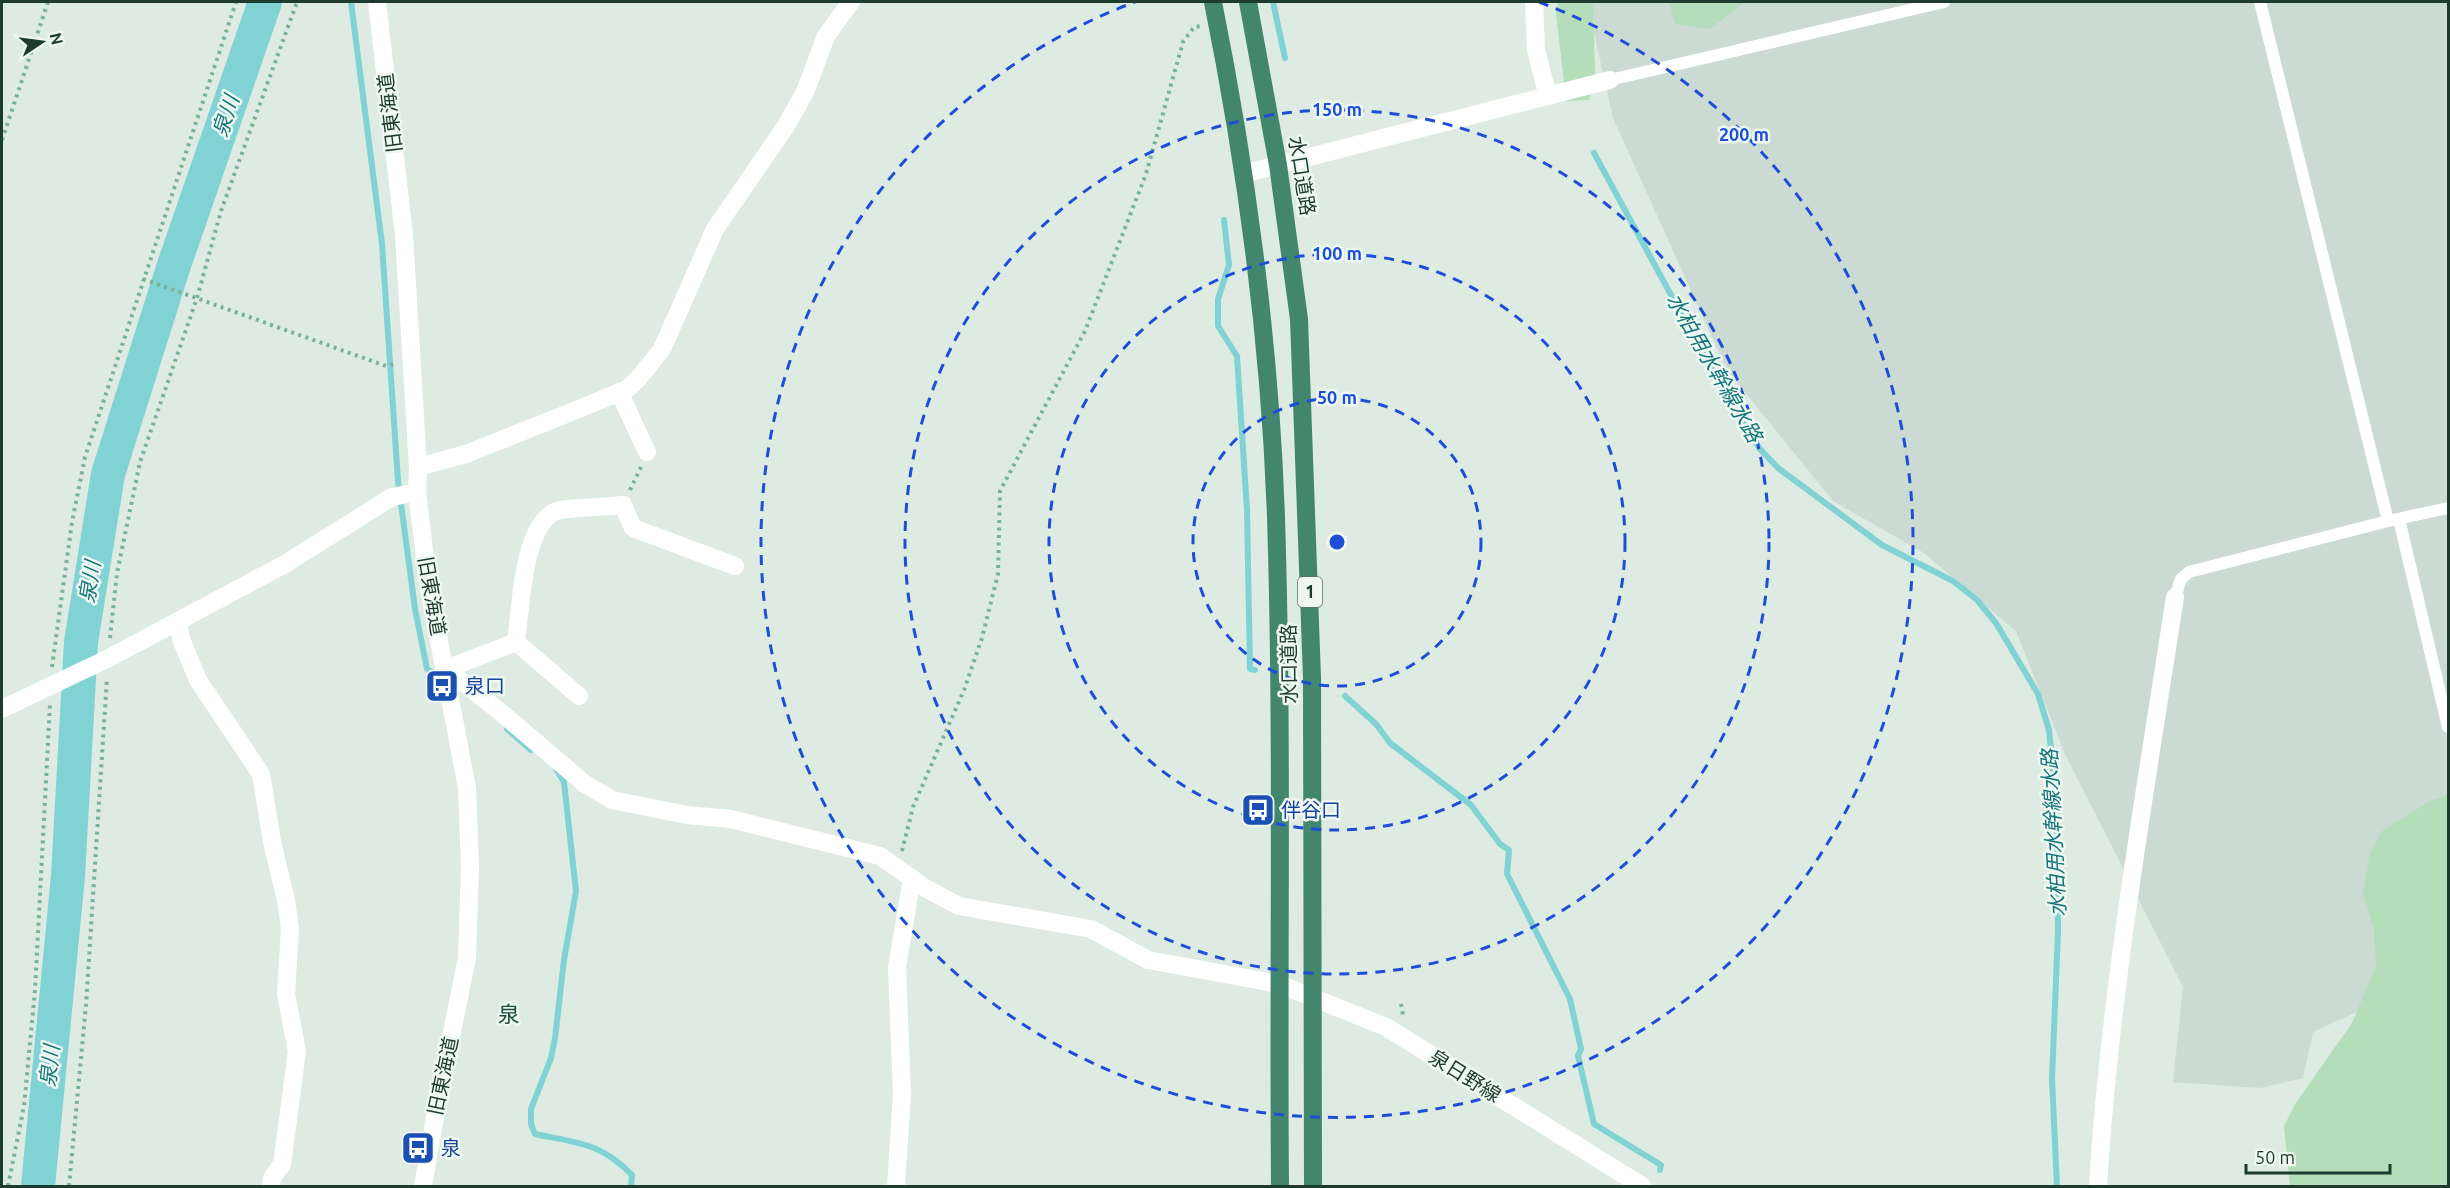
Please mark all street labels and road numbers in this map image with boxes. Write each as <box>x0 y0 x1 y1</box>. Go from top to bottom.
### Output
street label: 旧東海道 <box>373 72 406 154</box>
street label: 水口道路 <box>1285 135 1320 217</box>
street label: 旧東海道 <box>414 555 451 637</box>
road number: 1 <box>1298 577 1322 607</box>
street label: 水口道路 <box>1276 624 1301 704</box>
street label: 旧東海道 <box>423 1034 462 1117</box>
street label: 泉日野線 <box>1425 1045 1505 1107</box>

